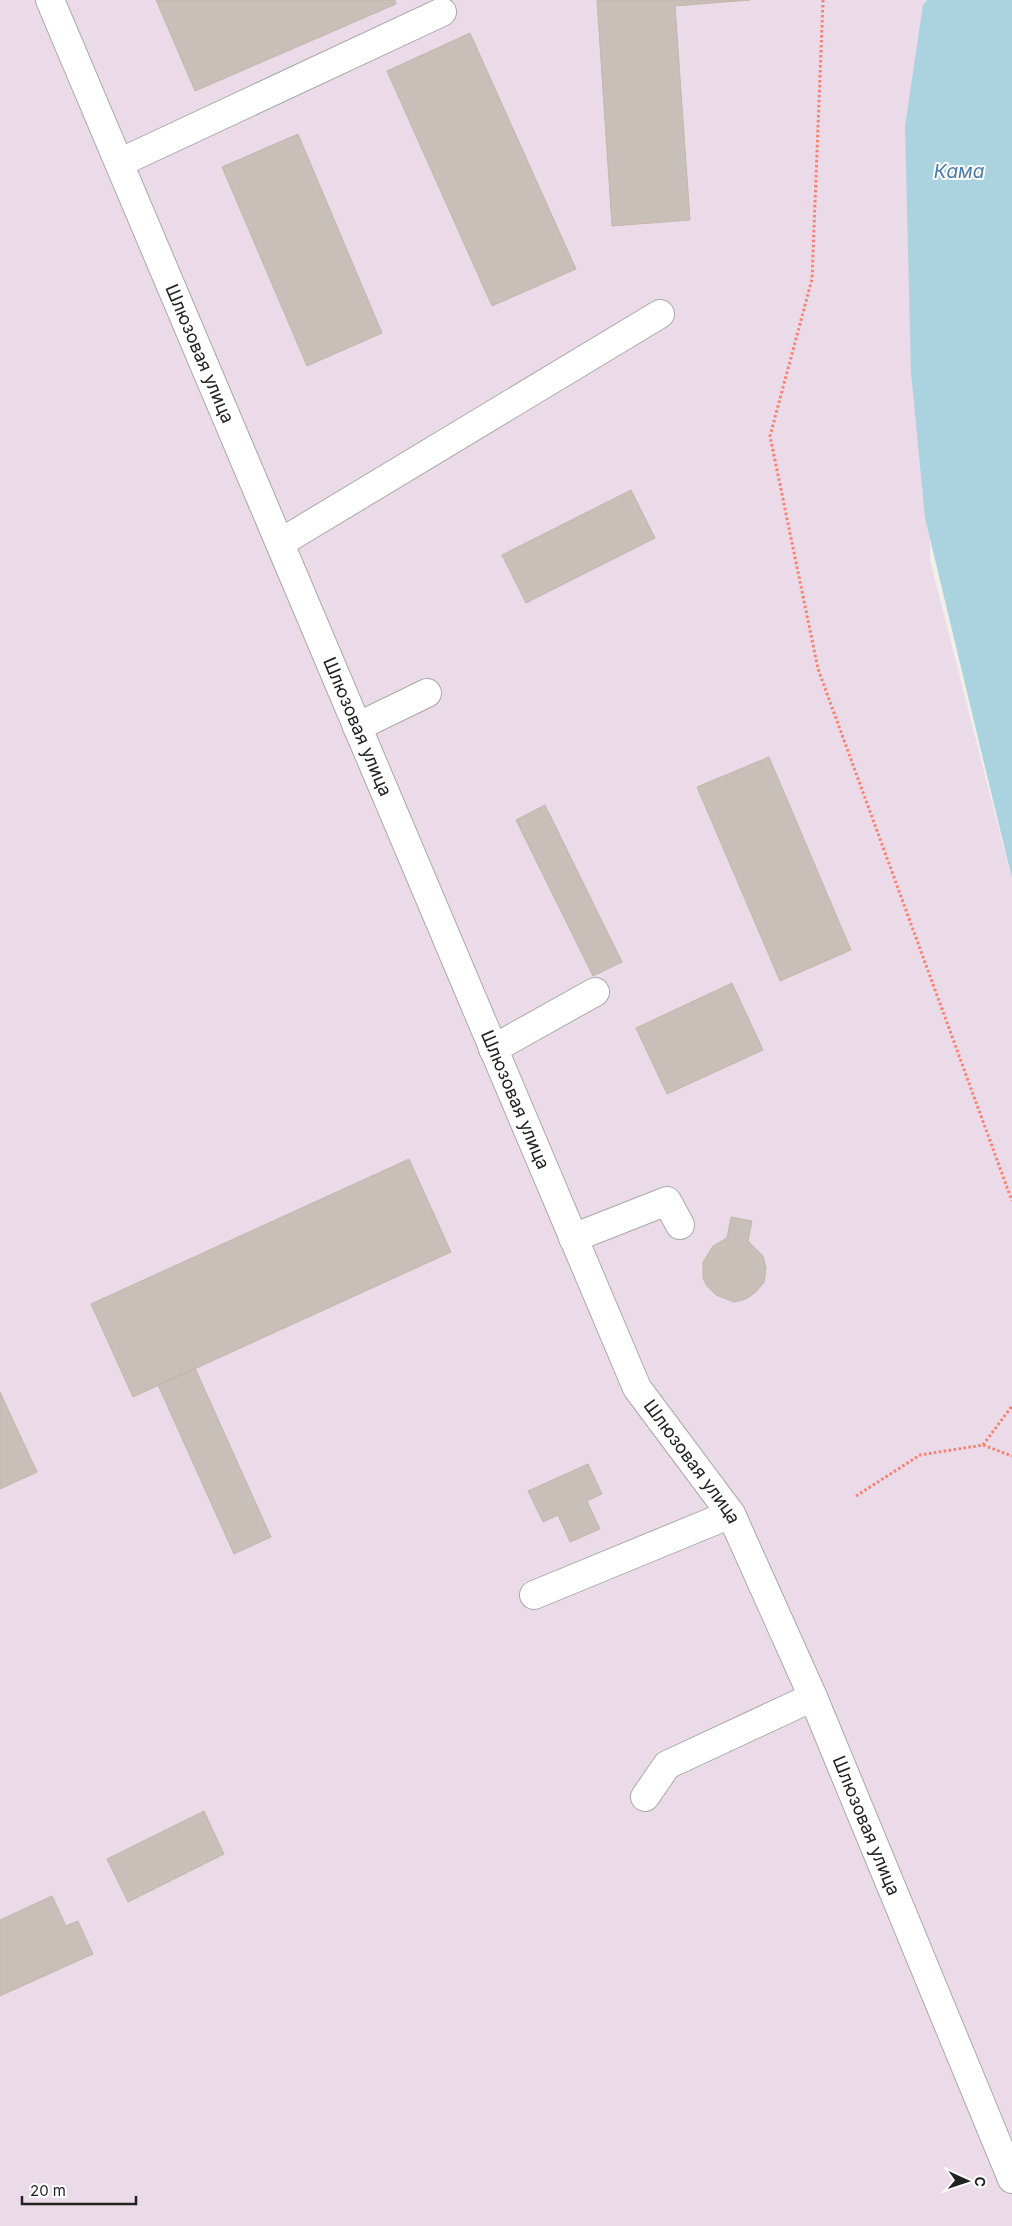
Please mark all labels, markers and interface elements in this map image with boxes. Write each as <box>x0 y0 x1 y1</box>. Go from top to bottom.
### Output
water label: Кама <box>934 160 985 183</box>
street label: Шлюзовая улица <box>161 281 239 426</box>
street label: Шлюзовая улица <box>319 654 396 799</box>
street label: Шлюзовая улица <box>477 1027 554 1172</box>
street label: Шлюзовая улица <box>639 1395 745 1527</box>
street label: Шлюзовая улица <box>828 1753 905 1898</box>
north arrow <box>942 2156 992 2206</box>
scale bar <box>22 2174 136 2206</box>
text: С <box>972 2176 989 2187</box>
text: 20 m <box>30 2181 66 2200</box>

